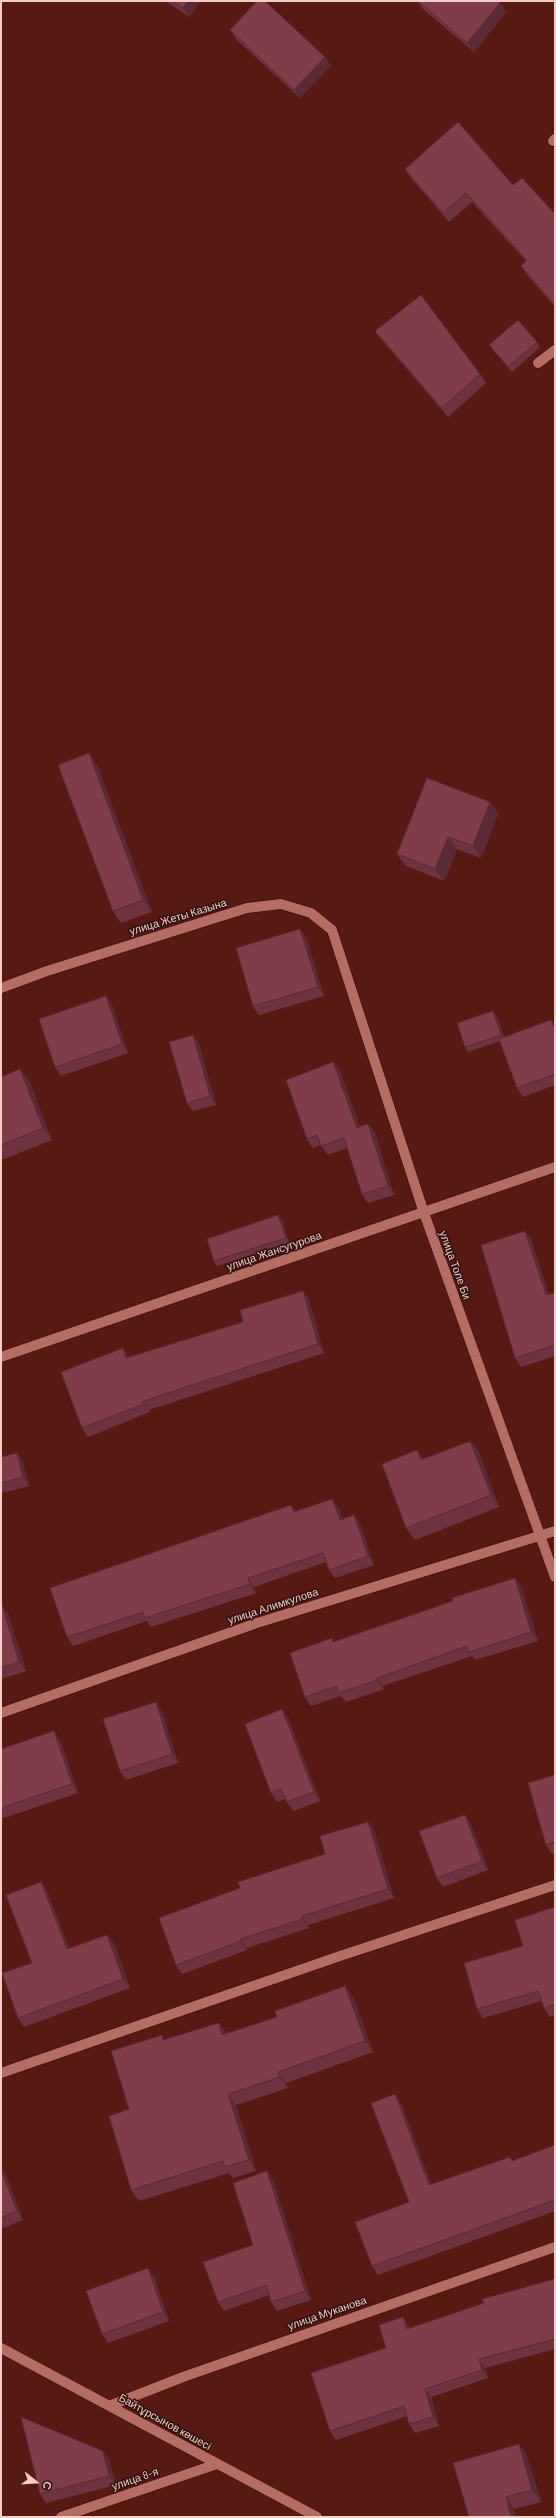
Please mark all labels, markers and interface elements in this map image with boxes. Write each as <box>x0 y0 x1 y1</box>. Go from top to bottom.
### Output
street label: улица Жеты Казына <box>128 896 228 938</box>
street label: улица Жансугурова <box>225 1229 323 1273</box>
street label: улица Толе Би <box>436 1229 474 1301</box>
street label: улица Алимкулова <box>226 1585 320 1627</box>
street label: улица Муканова <box>286 2293 368 2333</box>
street label: Байтұрсынов көшесі <box>116 2391 214 2453</box>
north arrow <box>16 2462 56 2502</box>
street label: улица 8-я <box>110 2465 160 2493</box>
text: С <box>41 2480 55 2491</box>

